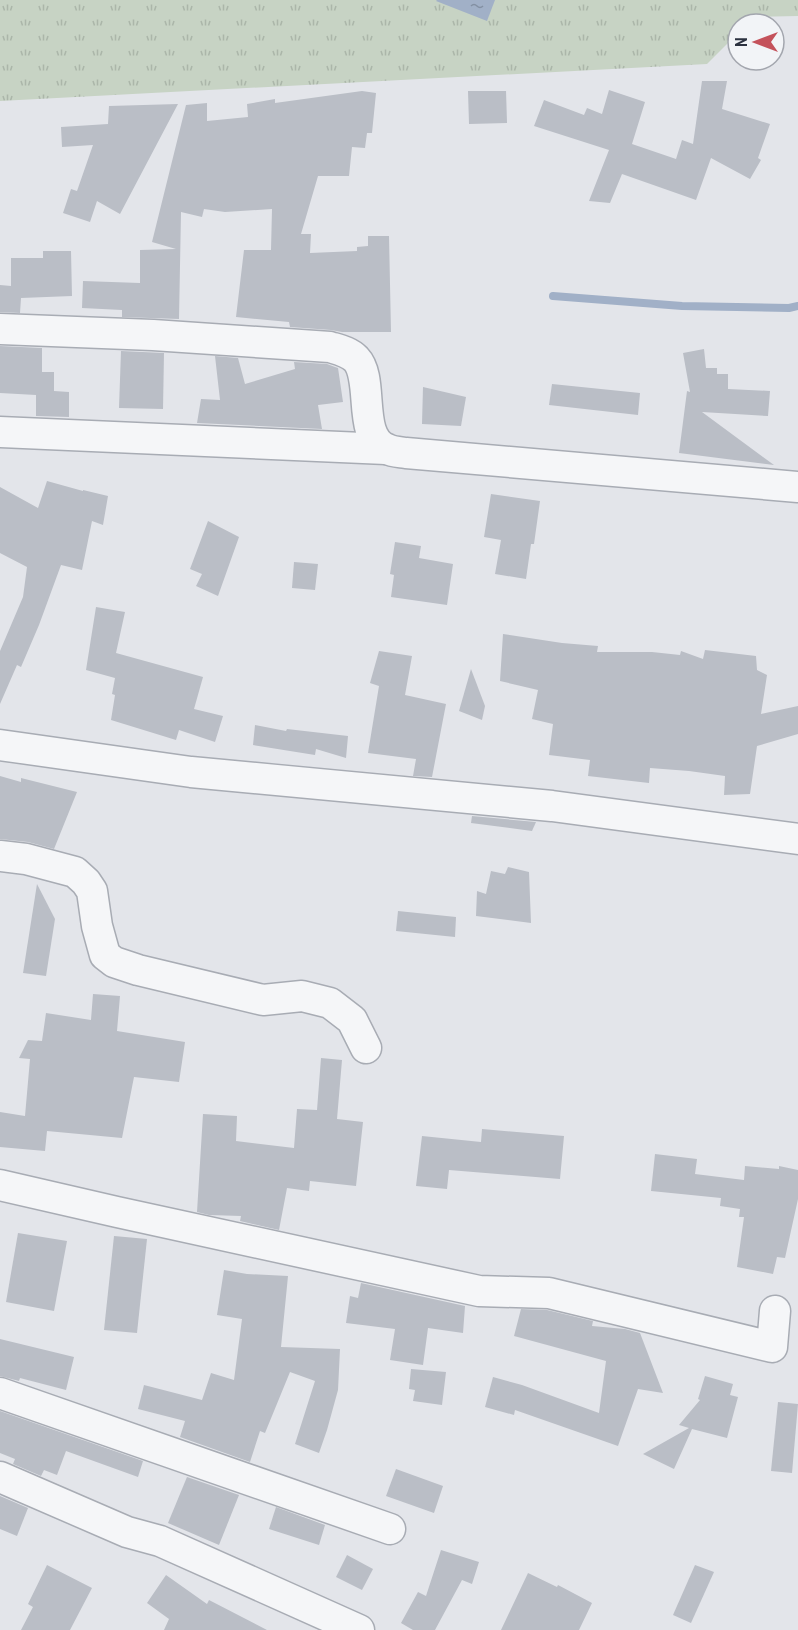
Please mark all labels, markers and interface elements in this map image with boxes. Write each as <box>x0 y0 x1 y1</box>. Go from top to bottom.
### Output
north arrow <box>726 12 786 72</box>
text: N <box>732 37 751 47</box>

